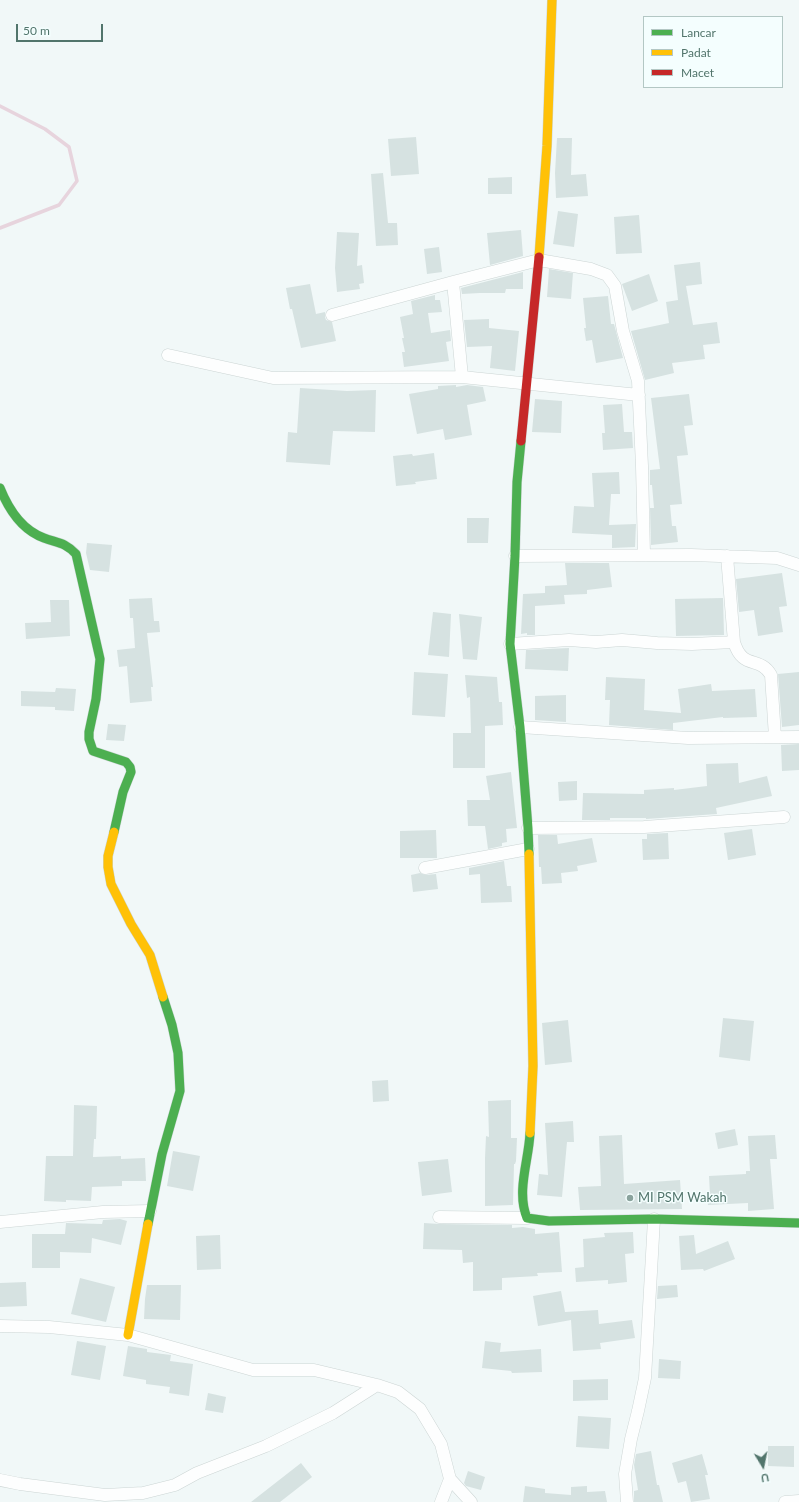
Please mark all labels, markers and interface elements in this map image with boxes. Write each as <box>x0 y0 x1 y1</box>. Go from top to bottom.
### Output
scale bar <box>18 16 105 42</box>
legend <box>643 16 783 88</box>
text: 50 m <box>23 23 50 38</box>
text: Lancar <box>681 25 716 40</box>
text: Padat <box>681 45 711 60</box>
text: Macet <box>681 65 714 80</box>
place label: MI PSM Wakah <box>638 1190 727 1206</box>
marker: MI PSM Wakah <box>625 1193 635 1203</box>
north arrow <box>743 1446 783 1486</box>
text: U <box>760 1471 770 1485</box>

